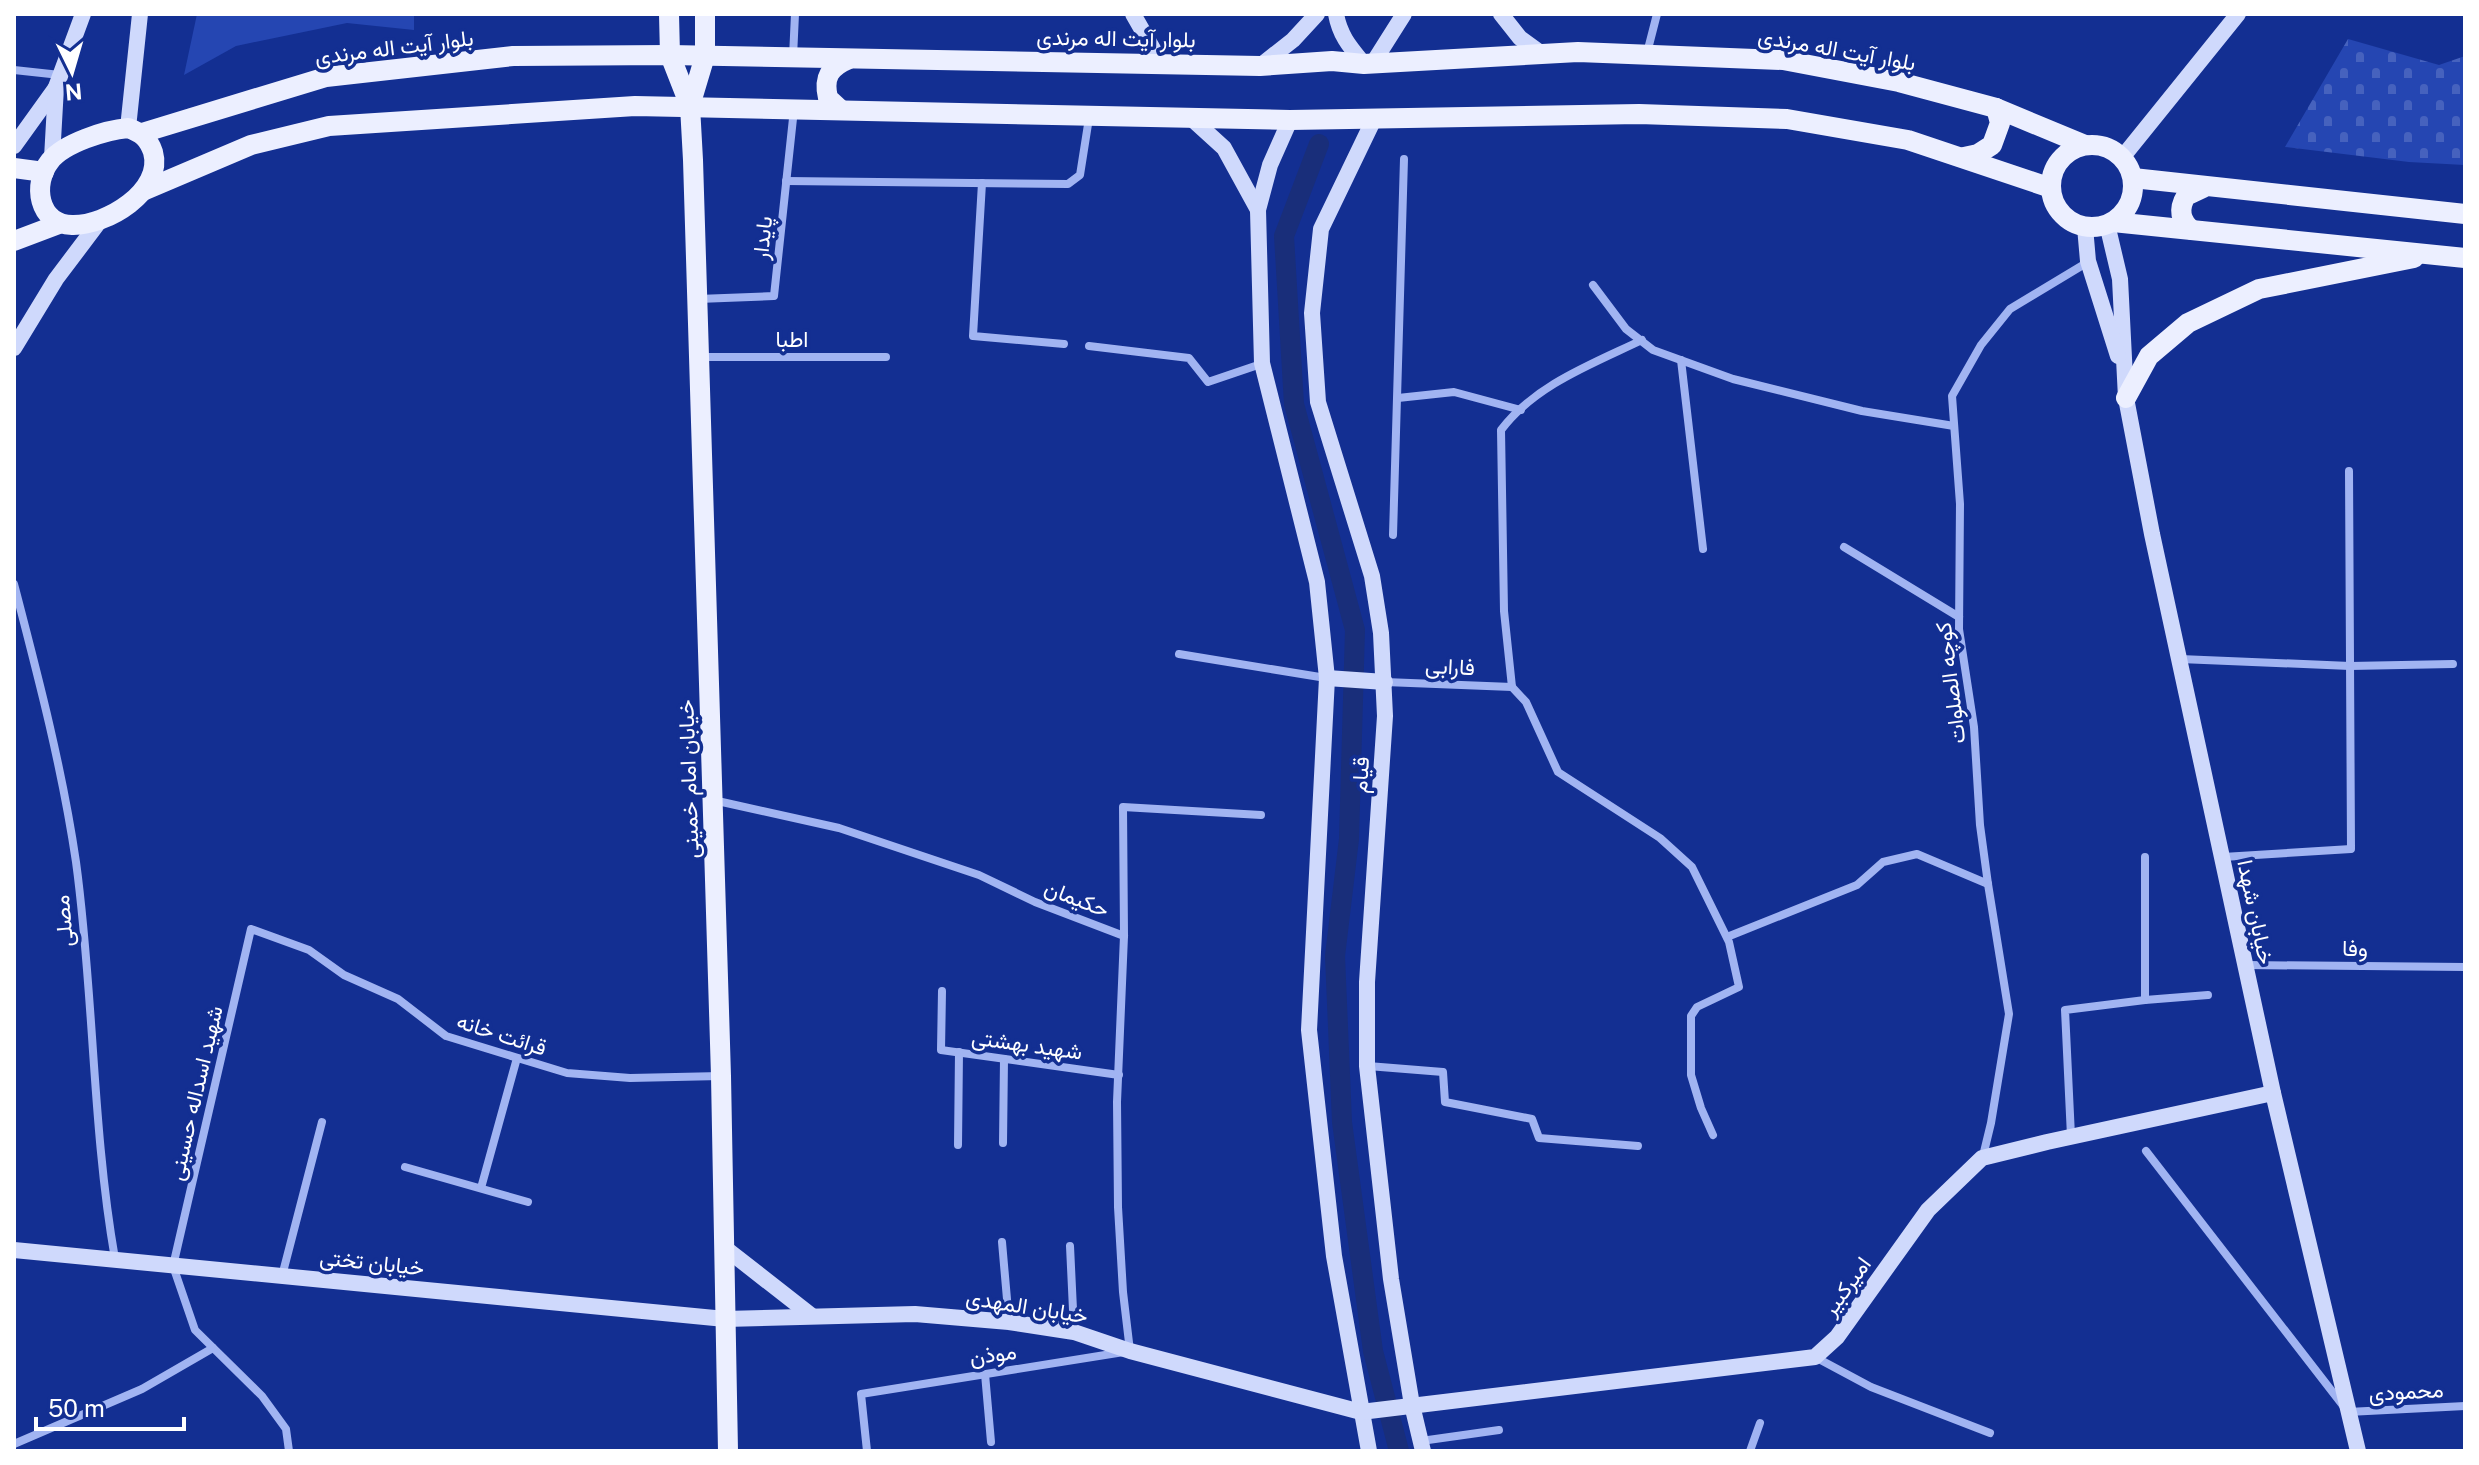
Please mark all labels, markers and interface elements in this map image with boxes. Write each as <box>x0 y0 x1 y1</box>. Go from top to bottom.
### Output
street label: بلوار آیت اله مرندی <box>1756 22 1918 77</box>
street label: بلوار آیت اله مرندی <box>313 24 475 71</box>
street label: بلوار آیت اله مرندی <box>1036 24 1196 53</box>
north arrow <box>32 32 112 112</box>
text: N <box>64 78 83 106</box>
street label: پایدار <box>747 215 779 262</box>
street label: اطبا <box>776 326 808 352</box>
street label: کوچه الصلوات <box>1930 620 1972 745</box>
street label: فارابی <box>1424 652 1476 681</box>
street label: خیابان امام خمینی <box>672 699 706 859</box>
street label: قیام <box>1346 756 1376 794</box>
street label: خیابان شهدا <box>2231 857 2280 967</box>
street label: حکیمان <box>1041 874 1113 922</box>
street label: مصلی <box>48 894 79 948</box>
street label: وفا <box>2342 935 2368 962</box>
street label: شهید اسداله حسینی <box>162 1003 229 1183</box>
street label: قرائت خانه <box>454 1007 550 1062</box>
street label: شهید بهشتی <box>970 1023 1084 1066</box>
street label: خیابان تختی <box>318 1244 426 1281</box>
street label: امیرکبیر <box>1815 1251 1877 1322</box>
street label: خیابان المهدی <box>964 1284 1090 1329</box>
street label: موذن <box>968 1338 1018 1371</box>
street label: محمودی <box>2368 1376 2444 1407</box>
scale bar <box>36 1381 184 1431</box>
text: 50 m <box>48 1394 105 1422</box>

